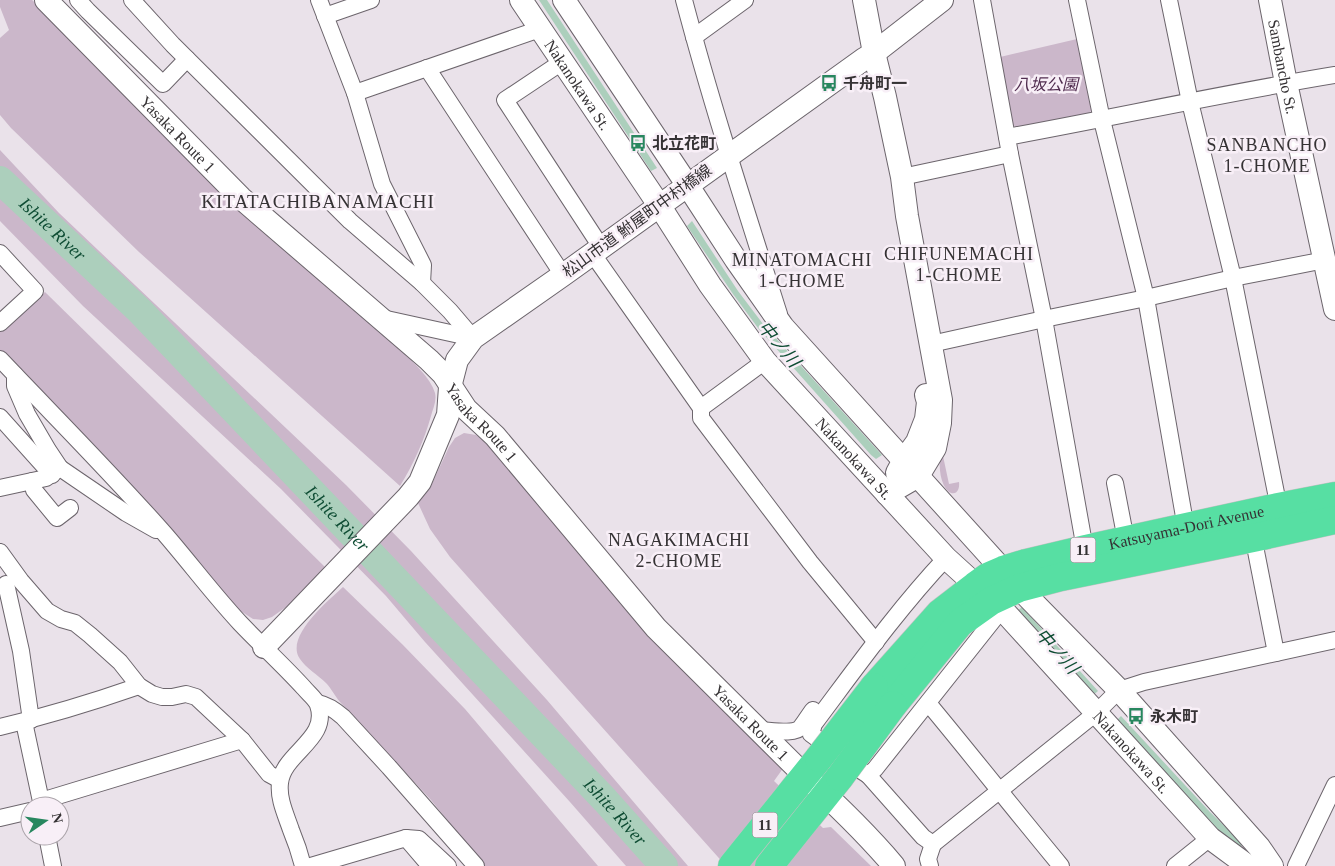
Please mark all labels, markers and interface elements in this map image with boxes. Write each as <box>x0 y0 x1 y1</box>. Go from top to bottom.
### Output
street label: Sambancho St. <box>1265 18 1301 116</box>
street label: Nakanokawa St. <box>542 36 614 133</box>
bus stop icon: 千舟町一 <box>819 73 839 93</box>
place label: 千舟町一 <box>843 75 907 92</box>
park label: 八坂公園 <box>1014 76 1080 93</box>
street label: Yasaka Route 1 <box>137 92 219 175</box>
bus stop icon: 北立花町 <box>628 133 648 153</box>
place label: 北立花町 <box>652 135 716 152</box>
district label: SANBANCHO 1-CHOME <box>1206 135 1328 176</box>
street label: 松山市道 鮒屋町中村橋線 <box>559 161 715 281</box>
district label: KITATACHIBANAMACHI <box>201 191 435 212</box>
water label: Ishite River <box>14 193 91 266</box>
district label: CHIFUNEMACHI 1-CHOME <box>884 244 1034 285</box>
district label: MINATOMACHI 1-CHOME <box>732 250 872 291</box>
water label: 中ノ川 <box>754 317 805 373</box>
street label: Yasaka Route 1 <box>443 380 521 465</box>
street label: Nakanokawa St. <box>813 414 896 503</box>
water label: Ishite River <box>301 481 374 556</box>
street label: Katsuyama-Dori Avenue <box>1107 502 1265 552</box>
district label: NAGAKIMACHI 2-CHOME <box>608 530 750 571</box>
road number: 11 <box>1070 538 1096 562</box>
water label: 中ノ川 <box>1032 624 1084 679</box>
street label: Yasaka Route 1 <box>710 681 792 764</box>
bus stop icon: 永木町 <box>1126 706 1146 726</box>
street label: Nakanokawa St. <box>1090 707 1173 796</box>
place label: 永木町 <box>1150 708 1198 725</box>
water label: Ishite River <box>579 773 651 850</box>
north arrow <box>20 796 70 846</box>
text: N <box>49 812 66 825</box>
road number: 11 <box>752 812 778 838</box>

